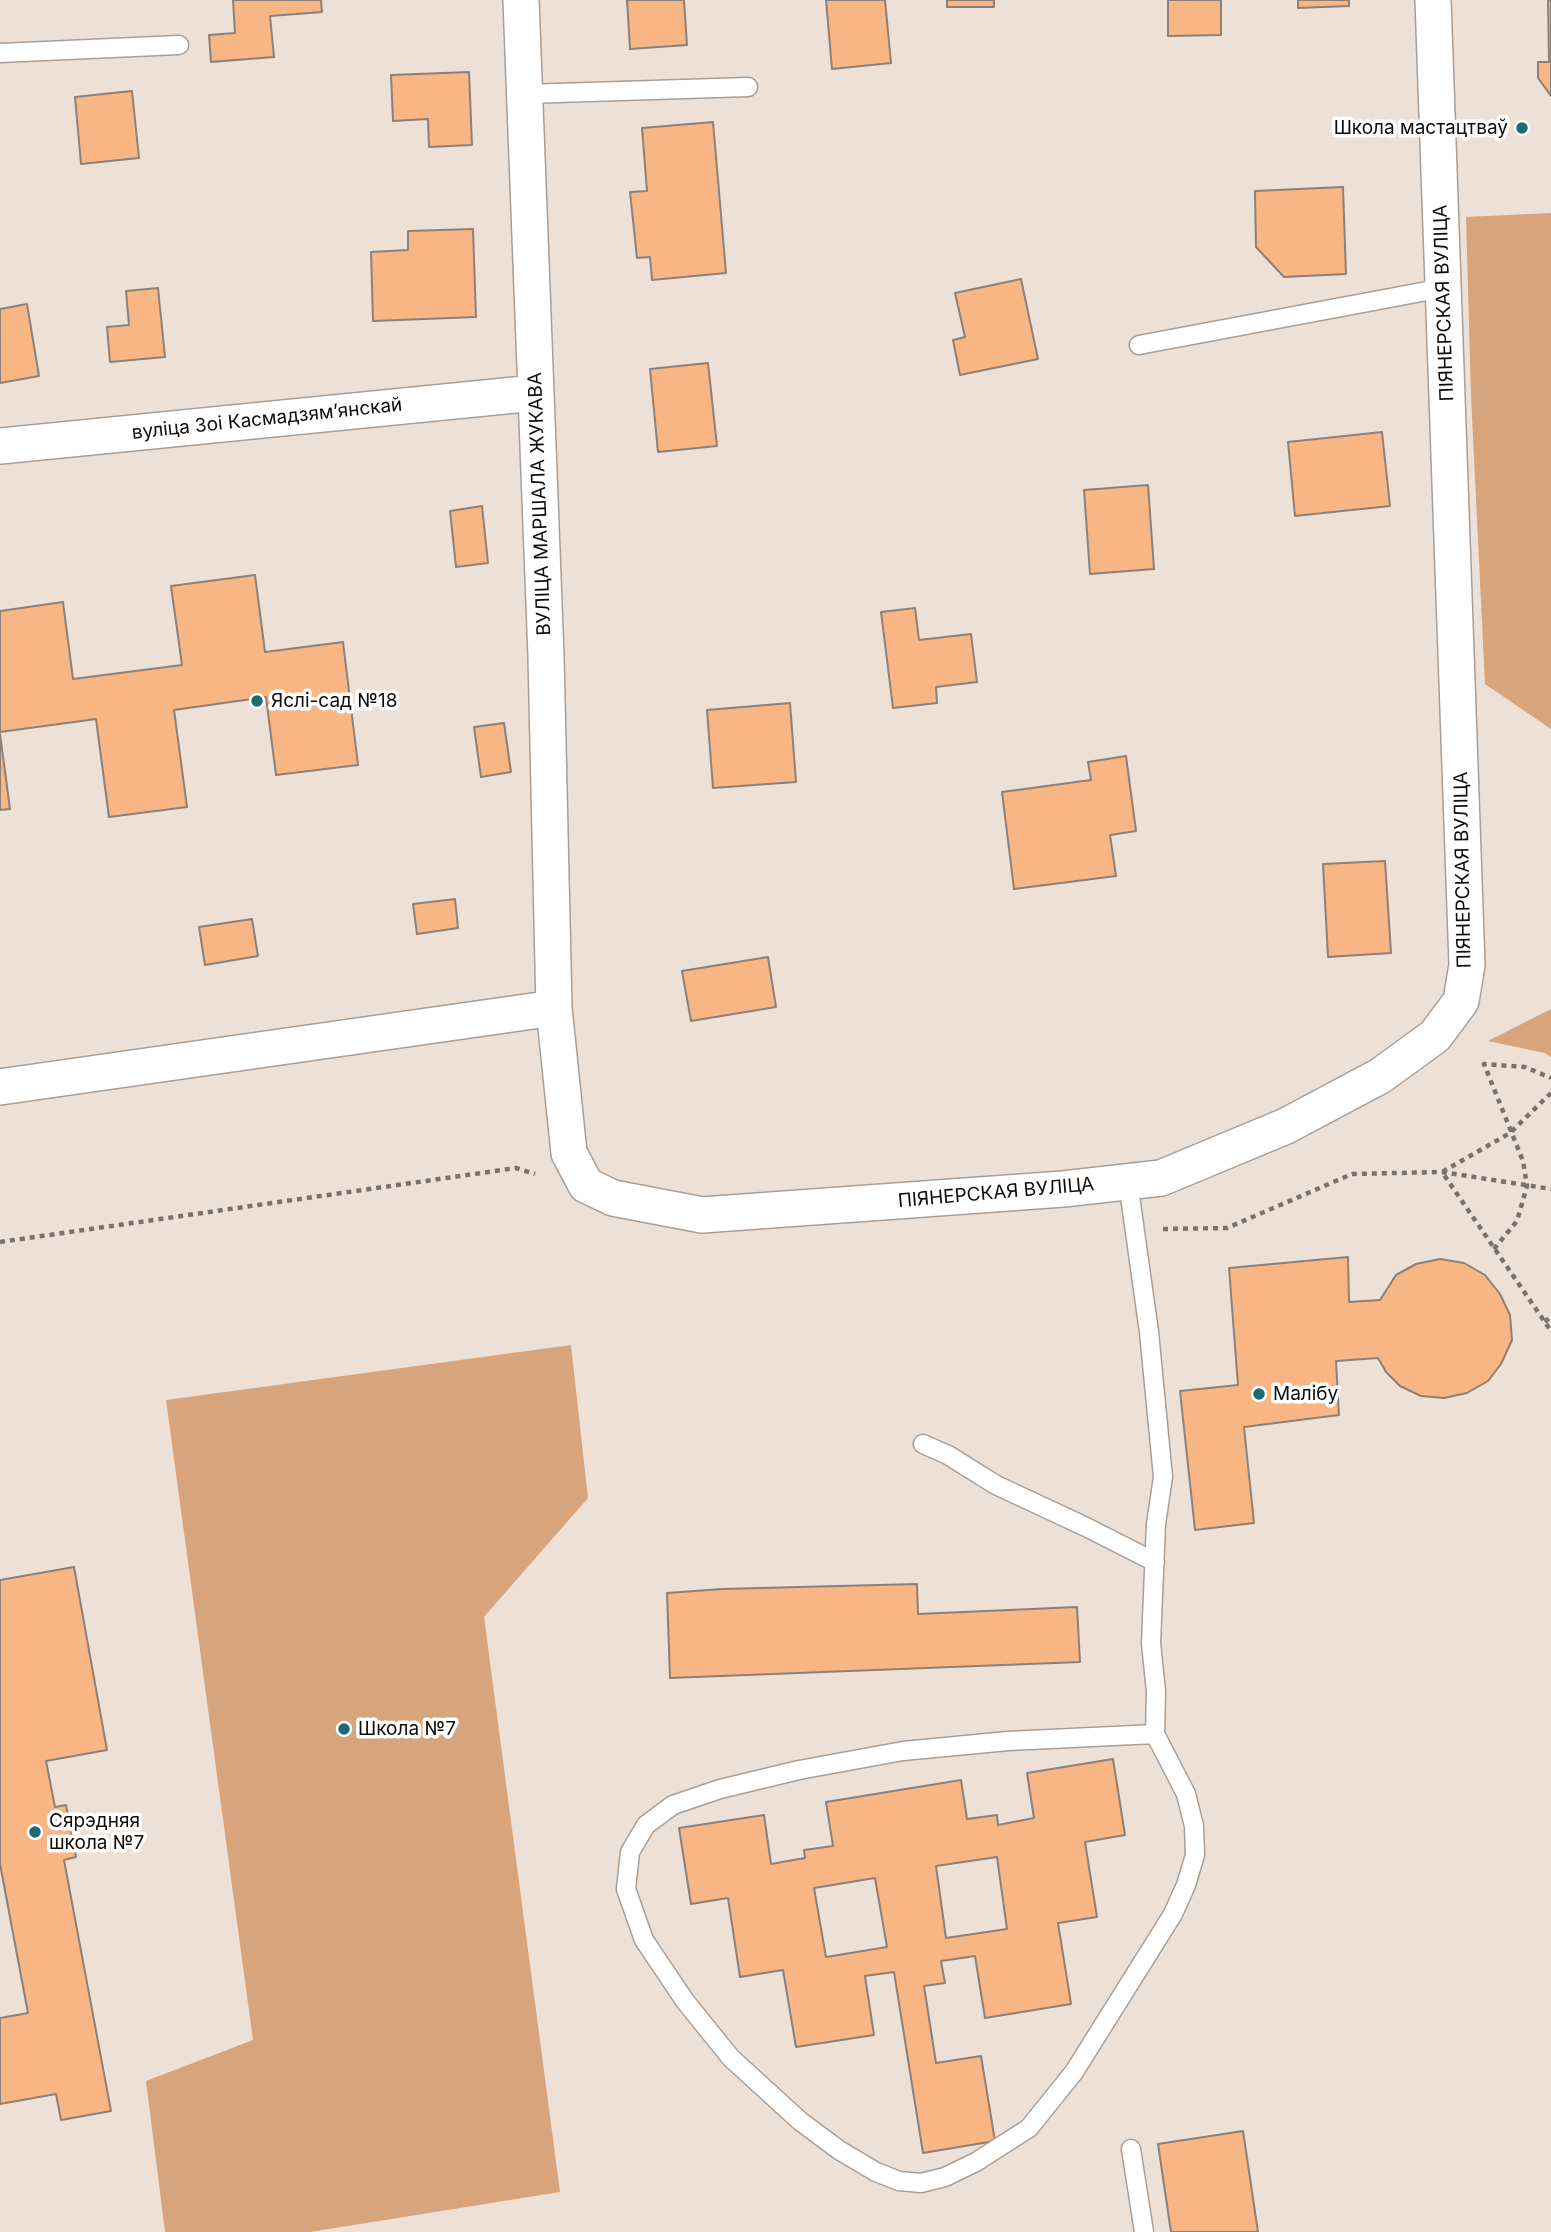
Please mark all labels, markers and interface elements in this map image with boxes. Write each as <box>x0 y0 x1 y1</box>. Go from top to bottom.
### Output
place label: Школа мастацтваў <box>1334 117 1508 139</box>
marker: Школа мастацтваў <box>1514 120 1530 136</box>
street label: ПІЯНЕРСКАЯ ВУЛІЦА <box>1429 204 1459 402</box>
street label: ВУЛІЦА МАРШАЛА ЖУКАВА <box>524 372 556 636</box>
street label: вуліца Зоі Касмадзямʼянскай <box>131 393 403 445</box>
place label: Яслі-сад №18 <box>271 690 398 712</box>
marker: Яслі-сад №18 <box>249 693 265 709</box>
street label: ПІЯНЕРСКАЯ ВУЛІЦА <box>1450 771 1476 969</box>
street label: ПІЯНЕРСКАЯ ВУЛІЦА <box>897 1173 1095 1213</box>
place label: Малібу <box>1273 1383 1338 1405</box>
marker: Малібу <box>1251 1386 1267 1402</box>
place label: Школа №7 <box>358 1718 456 1740</box>
marker: Школа №7 <box>336 1721 352 1737</box>
place label: Сярэдняя школа №7 <box>49 1810 144 1854</box>
marker: Сярэдняя школа №7 <box>27 1824 43 1840</box>

